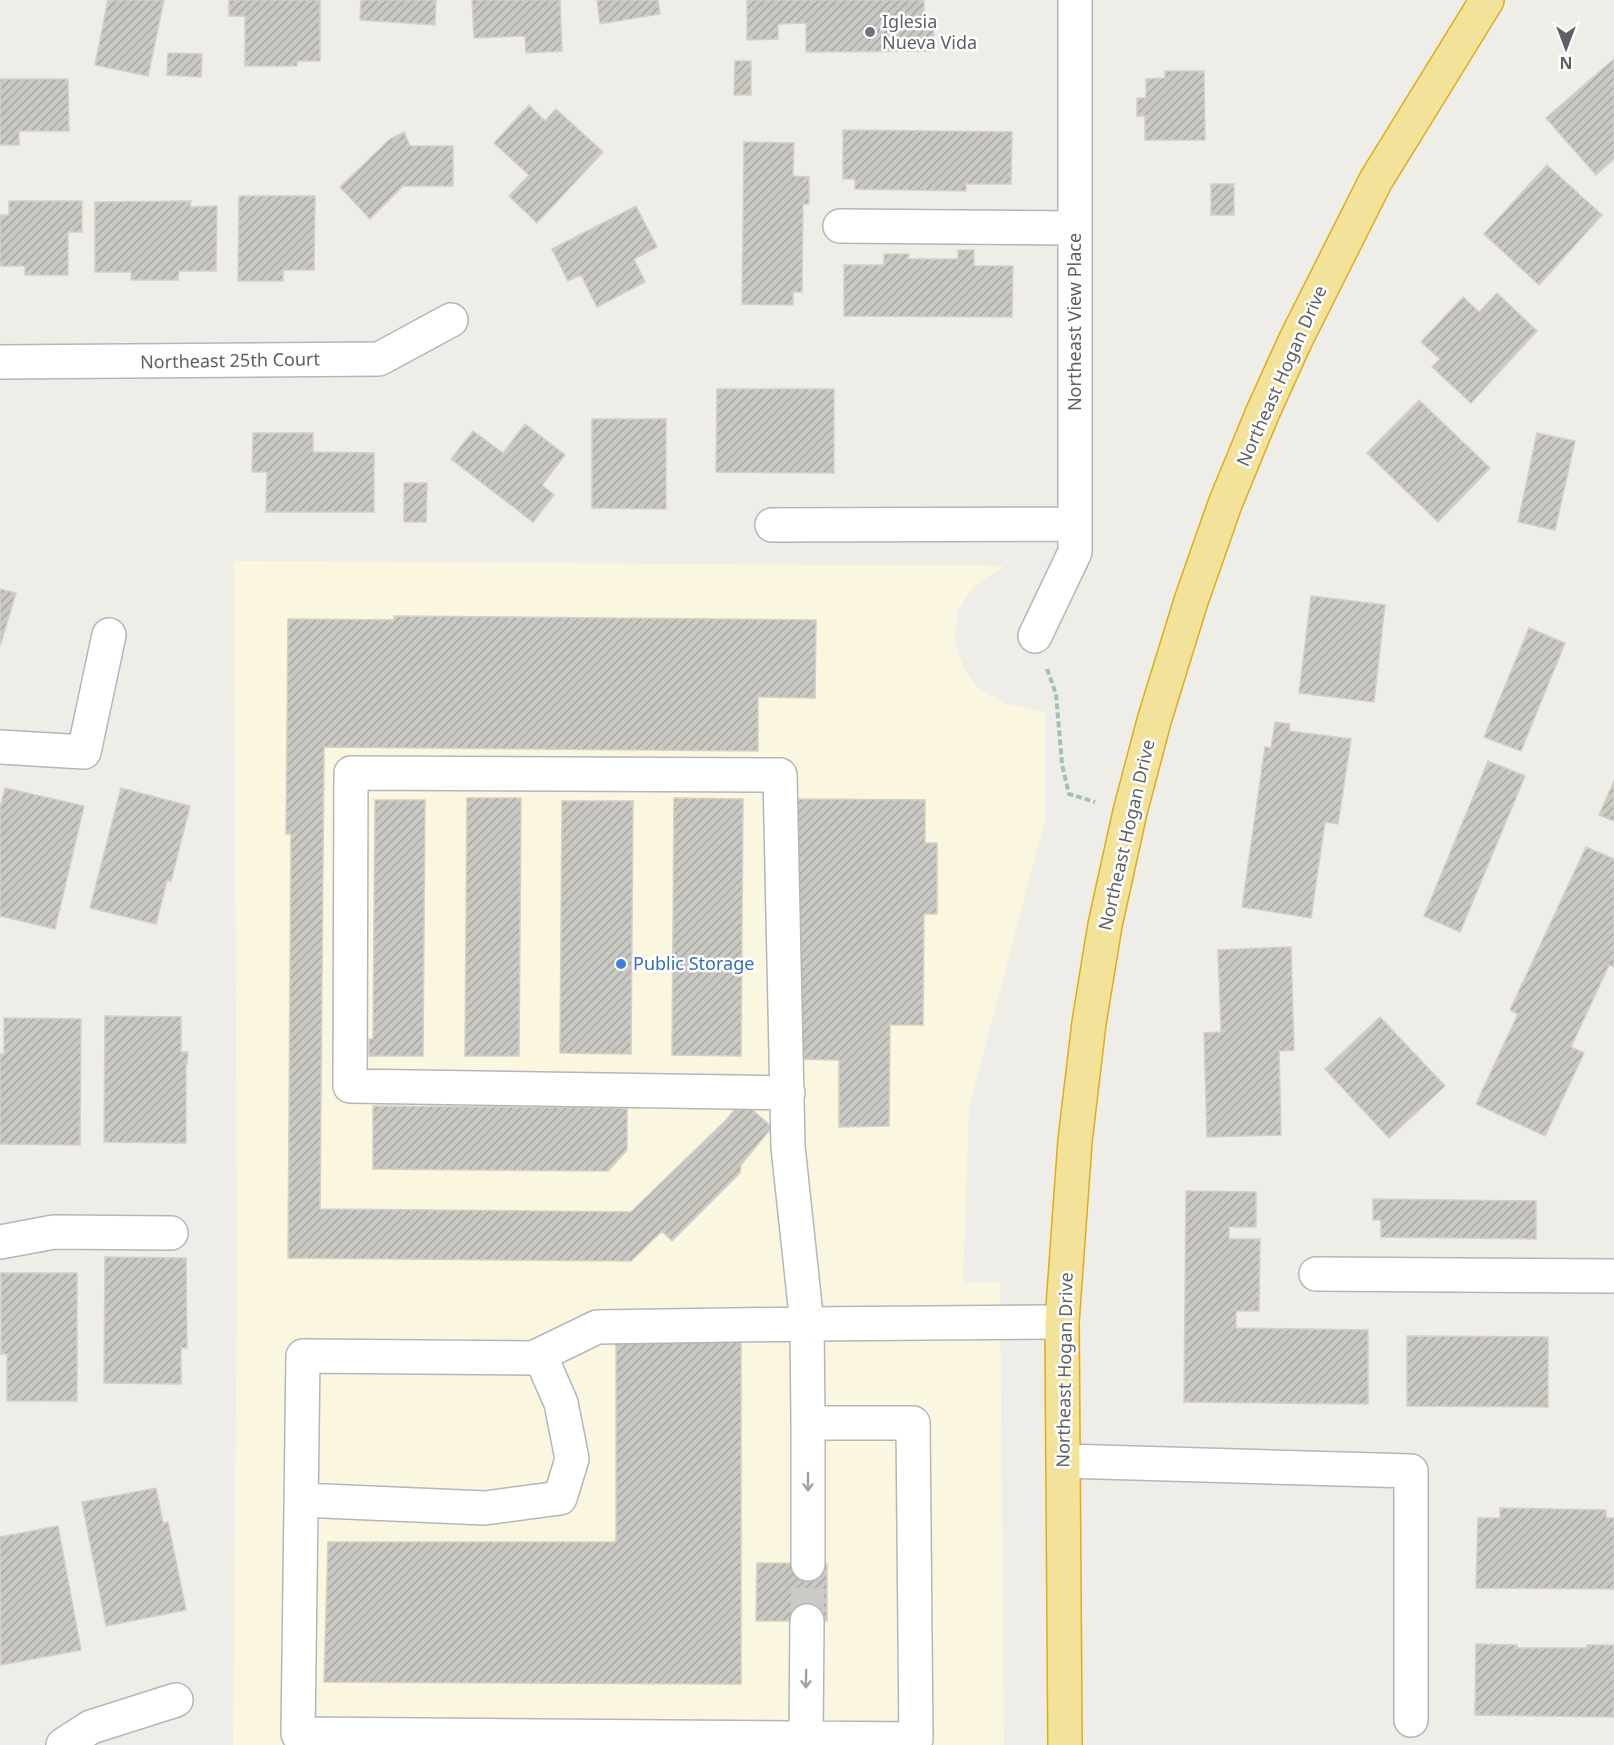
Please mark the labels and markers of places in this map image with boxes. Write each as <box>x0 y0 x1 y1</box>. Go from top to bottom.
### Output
place label: Iglesia Nueva Vida <box>882 9 977 54</box>
marker: Iglesia Nueva Vida <box>863 25 877 39</box>
place label: Public Storage <box>633 951 754 975</box>
marker: Public Storage <box>614 957 628 971</box>

